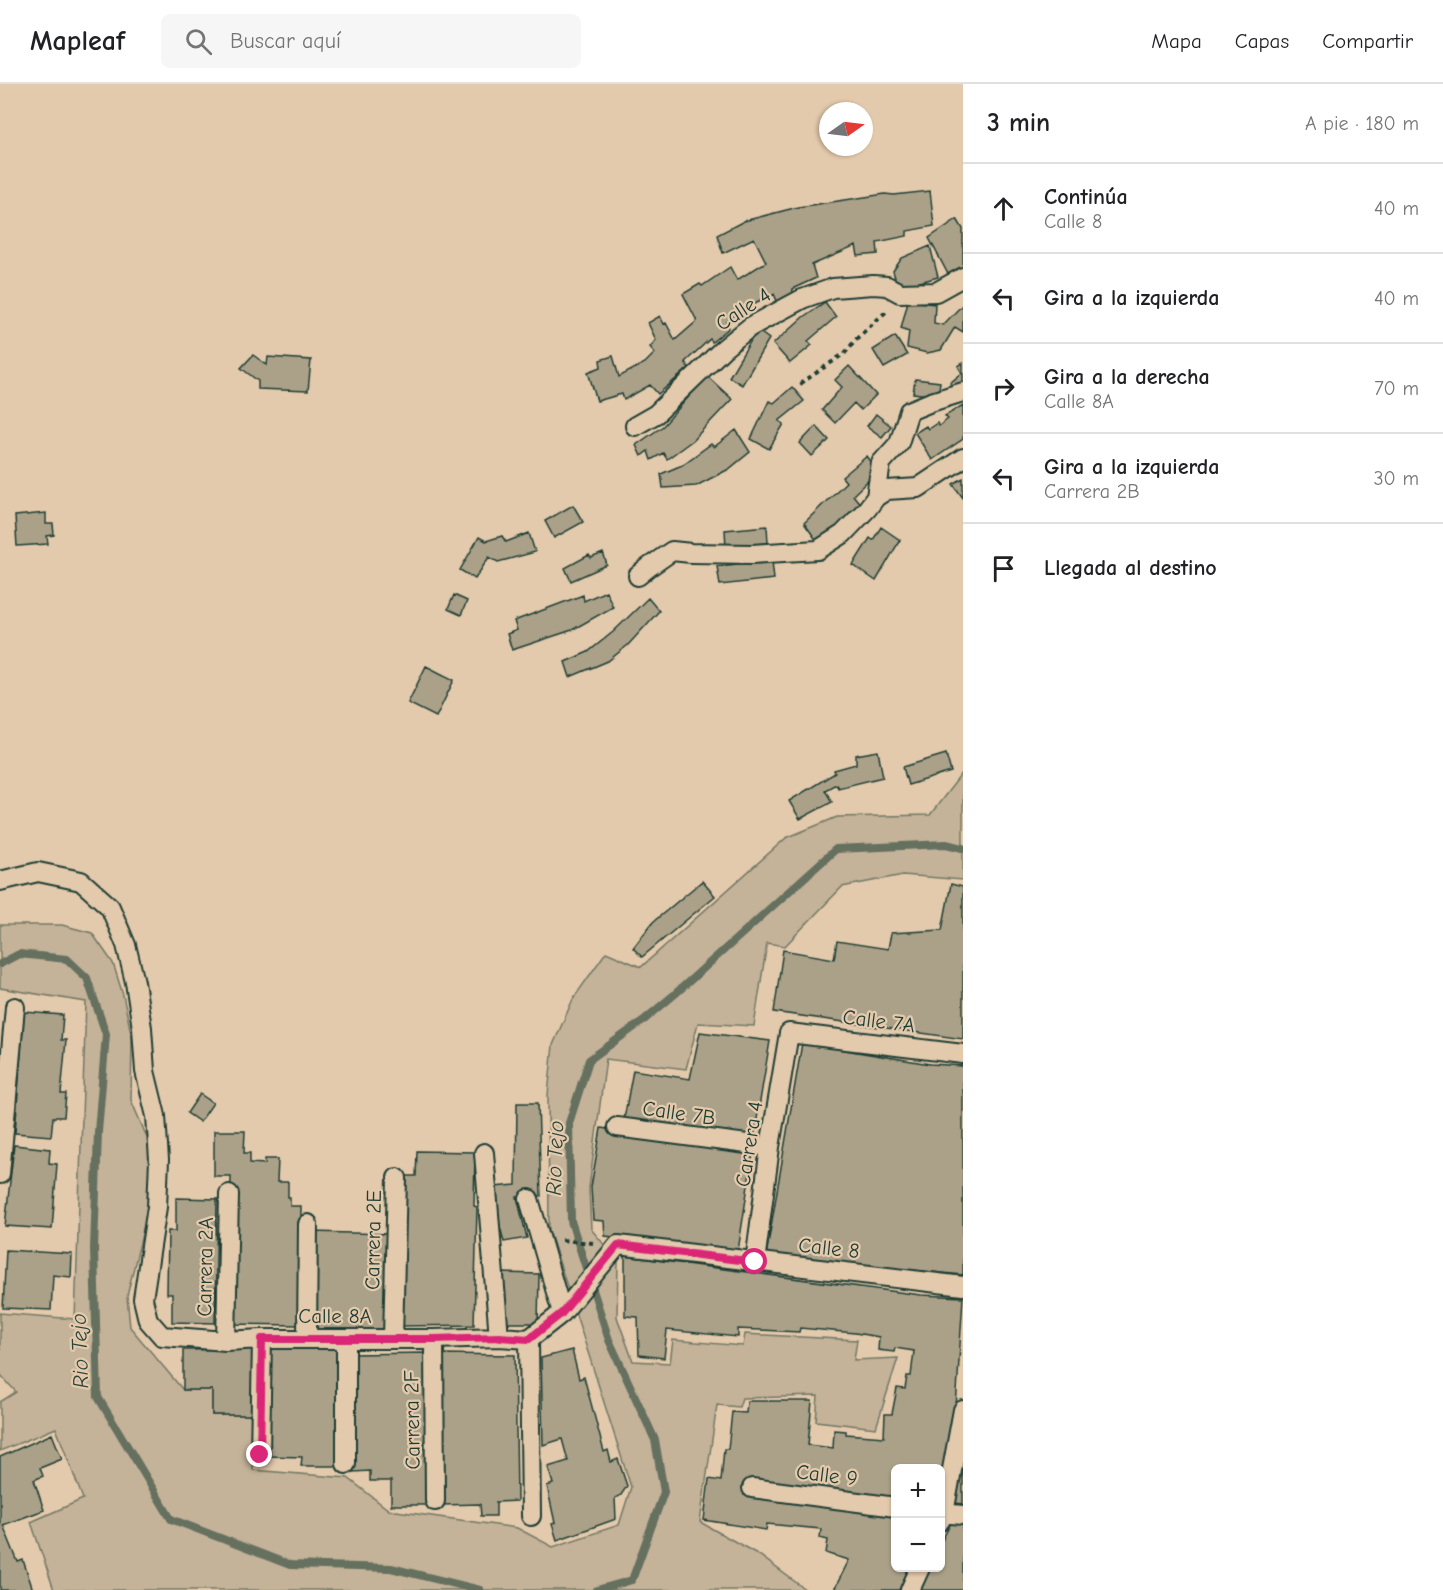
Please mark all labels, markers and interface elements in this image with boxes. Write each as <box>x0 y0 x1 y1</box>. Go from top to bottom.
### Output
search box <box>161 14 581 68</box>
text: Mapleaf <box>30 25 125 57</box>
icon: search <box>182 25 215 58</box>
text: Buscar aquí <box>230 28 341 54</box>
text: Mapa <box>1151 29 1202 53</box>
text: Capas <box>1235 29 1289 53</box>
text: Compartir <box>1322 29 1413 53</box>
north arrow <box>819 102 873 156</box>
text: 3 min <box>987 108 1050 138</box>
text: A pie · 180 m <box>1305 112 1419 135</box>
text: Continúa <box>1044 184 1128 210</box>
icon: ahead <box>987 192 1020 225</box>
text: 40 m <box>1374 197 1419 220</box>
text: Calle 8 <box>1044 210 1102 233</box>
street label: Calle 4 <box>711 282 775 336</box>
icon: left <box>987 282 1020 315</box>
text: Gira a la izquierda <box>1044 285 1219 311</box>
text: 40 m <box>1374 287 1419 310</box>
text: Gira a la derecha <box>1044 364 1210 390</box>
icon: right <box>987 372 1020 405</box>
text: 70 m <box>1374 377 1419 400</box>
text: Calle 8A <box>1044 390 1114 413</box>
text: Gira a la izquierda <box>1044 454 1219 480</box>
icon: left <box>987 462 1020 495</box>
text: 30 m <box>1373 467 1419 490</box>
text: Carrera 2B <box>1044 480 1140 503</box>
icon: arrive <box>987 552 1020 585</box>
text: Llegada al destino <box>1044 555 1217 581</box>
street label: Calle 7A <box>842 1005 916 1037</box>
street label: Calle 7B <box>641 1096 717 1130</box>
street label: Carrera 4 <box>730 1099 768 1189</box>
water label: Rio Tejo <box>541 1120 569 1196</box>
street label: Carrera 2E <box>360 1190 386 1290</box>
street label: Carrera 2A <box>192 1217 218 1317</box>
street label: Calle 8 <box>797 1233 861 1263</box>
route start <box>741 1248 767 1274</box>
street label: Calle 8A <box>298 1304 372 1328</box>
water label: Rio Tejo <box>66 1313 94 1389</box>
street label: Carrera 2F <box>399 1370 425 1470</box>
route end <box>246 1441 272 1467</box>
street label: Calle 9 <box>795 1459 859 1491</box>
map controls <box>891 1464 945 1572</box>
button: + <box>891 1464 945 1518</box>
button: − <box>891 1518 945 1572</box>

